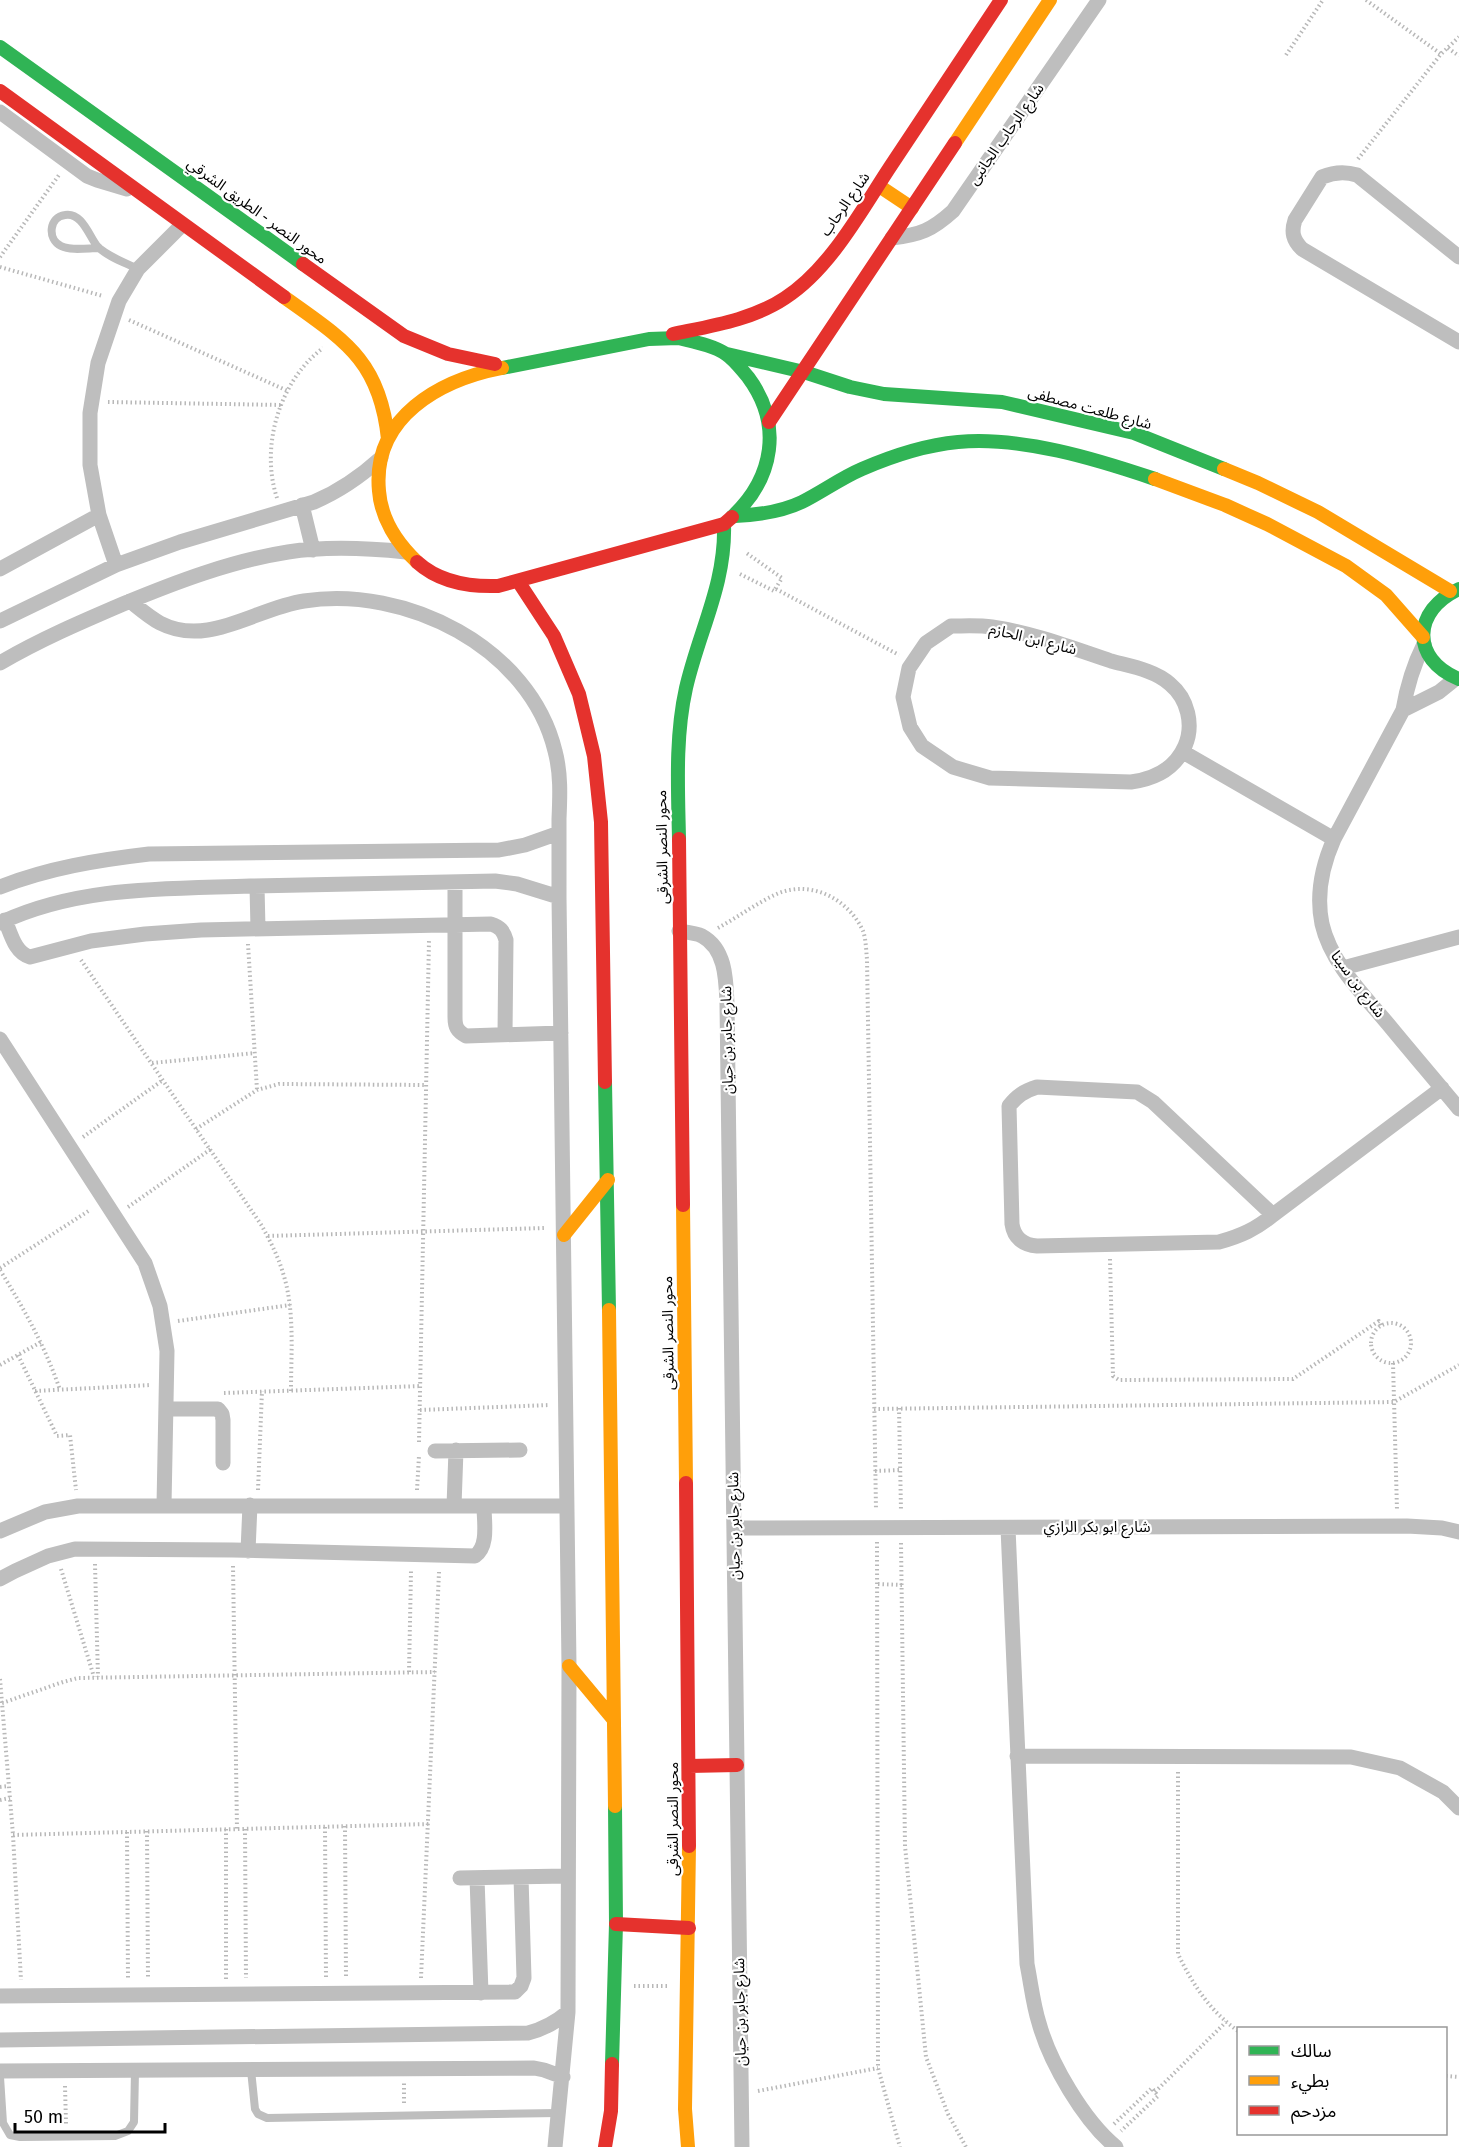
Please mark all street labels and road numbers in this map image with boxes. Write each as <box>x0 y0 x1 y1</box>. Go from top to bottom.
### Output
street label: شارع الرحاب الجانبى <box>964 80 1050 190</box>
street label: محور النصر - الطريق الشرقي <box>182 154 330 270</box>
street label: شارع الرحاب <box>816 168 876 241</box>
street label: شارع طلعت مصطفى <box>1025 383 1154 436</box>
street label: شارع ابن الحازم <box>987 619 1079 662</box>
street label: محور النصر الشرقى <box>652 790 672 904</box>
street label: شارع بن سينا <box>1325 947 1389 1023</box>
street label: شارع جابر بن حيان <box>717 985 740 1094</box>
street label: محور النصر الشرقى <box>658 1276 678 1390</box>
street label: شارع جابر بن حيان <box>724 1471 747 1580</box>
street label: شارع ابو بكر الرازي <box>1044 1518 1151 1539</box>
street label: محور النصر الشرقى <box>664 1762 682 1876</box>
street label: شارع جابر بن حيان <box>730 1957 753 2066</box>

